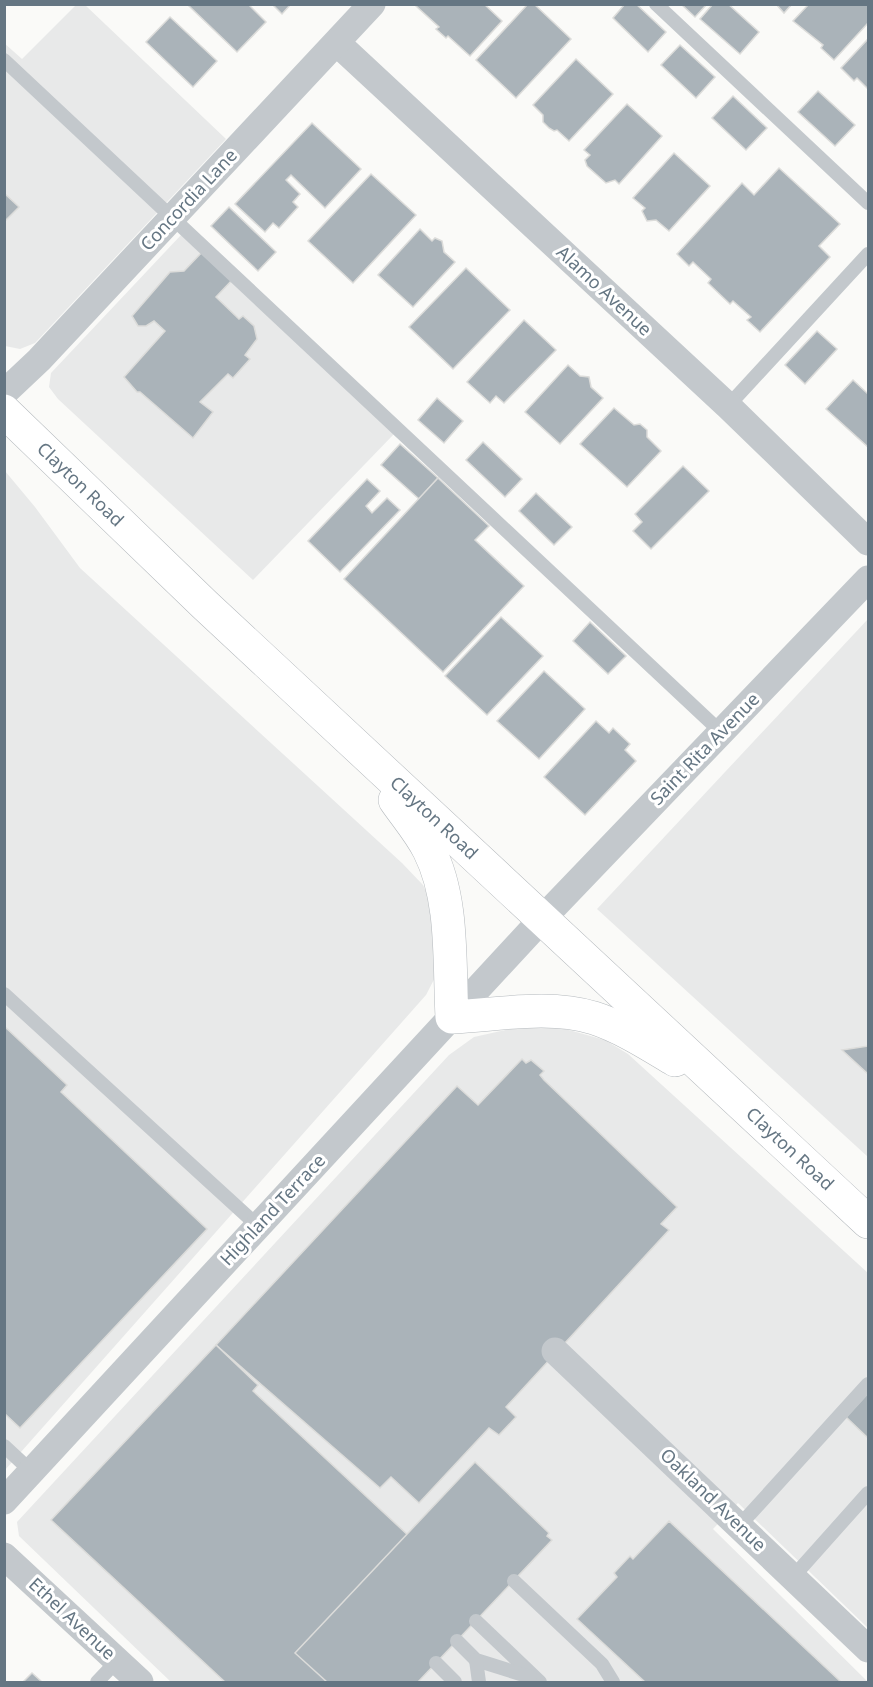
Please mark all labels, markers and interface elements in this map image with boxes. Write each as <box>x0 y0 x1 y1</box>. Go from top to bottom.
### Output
street label: Concordia Lane <box>135 143 242 256</box>
street label: Alamo Avenue <box>552 240 657 341</box>
street label: Clayton Road <box>32 436 130 531</box>
street label: Saint Rita Avenue <box>645 687 764 810</box>
street label: Clayton Road <box>385 770 484 864</box>
street label: Clayton Road <box>741 1101 839 1195</box>
street label: Highland Terrace <box>214 1148 330 1270</box>
street label: Oakland Avenue <box>656 1443 772 1556</box>
street label: Ethel Avenue <box>24 1572 121 1665</box>

